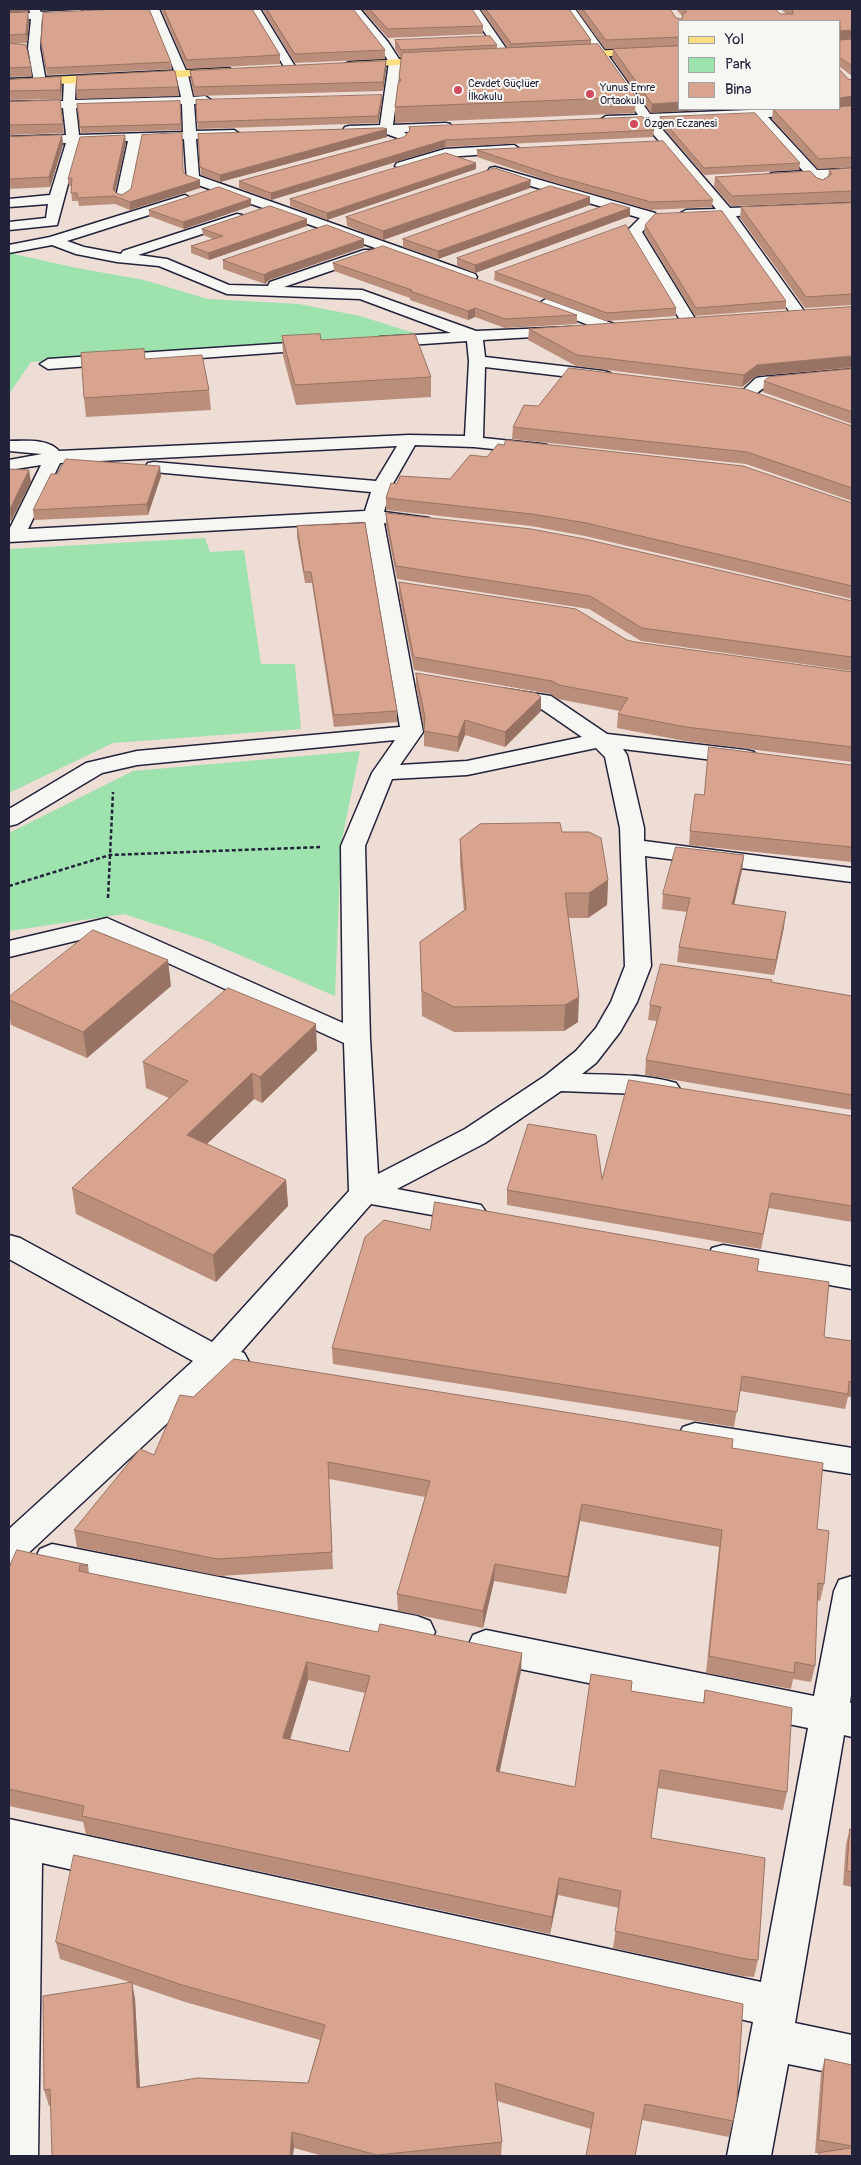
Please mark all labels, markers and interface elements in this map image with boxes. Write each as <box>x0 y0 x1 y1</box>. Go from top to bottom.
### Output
legend <box>678 20 841 110</box>
text: Yol <box>725 30 744 49</box>
text: Park <box>725 55 751 74</box>
place label: Cevdet Güçlüer İlkokulu <box>468 77 539 103</box>
text: Bina <box>725 80 751 99</box>
place label: Yunus Emre Ortaokulu <box>600 81 655 107</box>
marker: Cevdet Güçlüer İlkokulu <box>452 84 464 96</box>
marker: Yunus Emre Ortaokulu <box>584 88 596 100</box>
place label: Özgen Eczanesi <box>644 117 717 131</box>
marker: Özgen Eczanesi <box>628 118 640 130</box>

